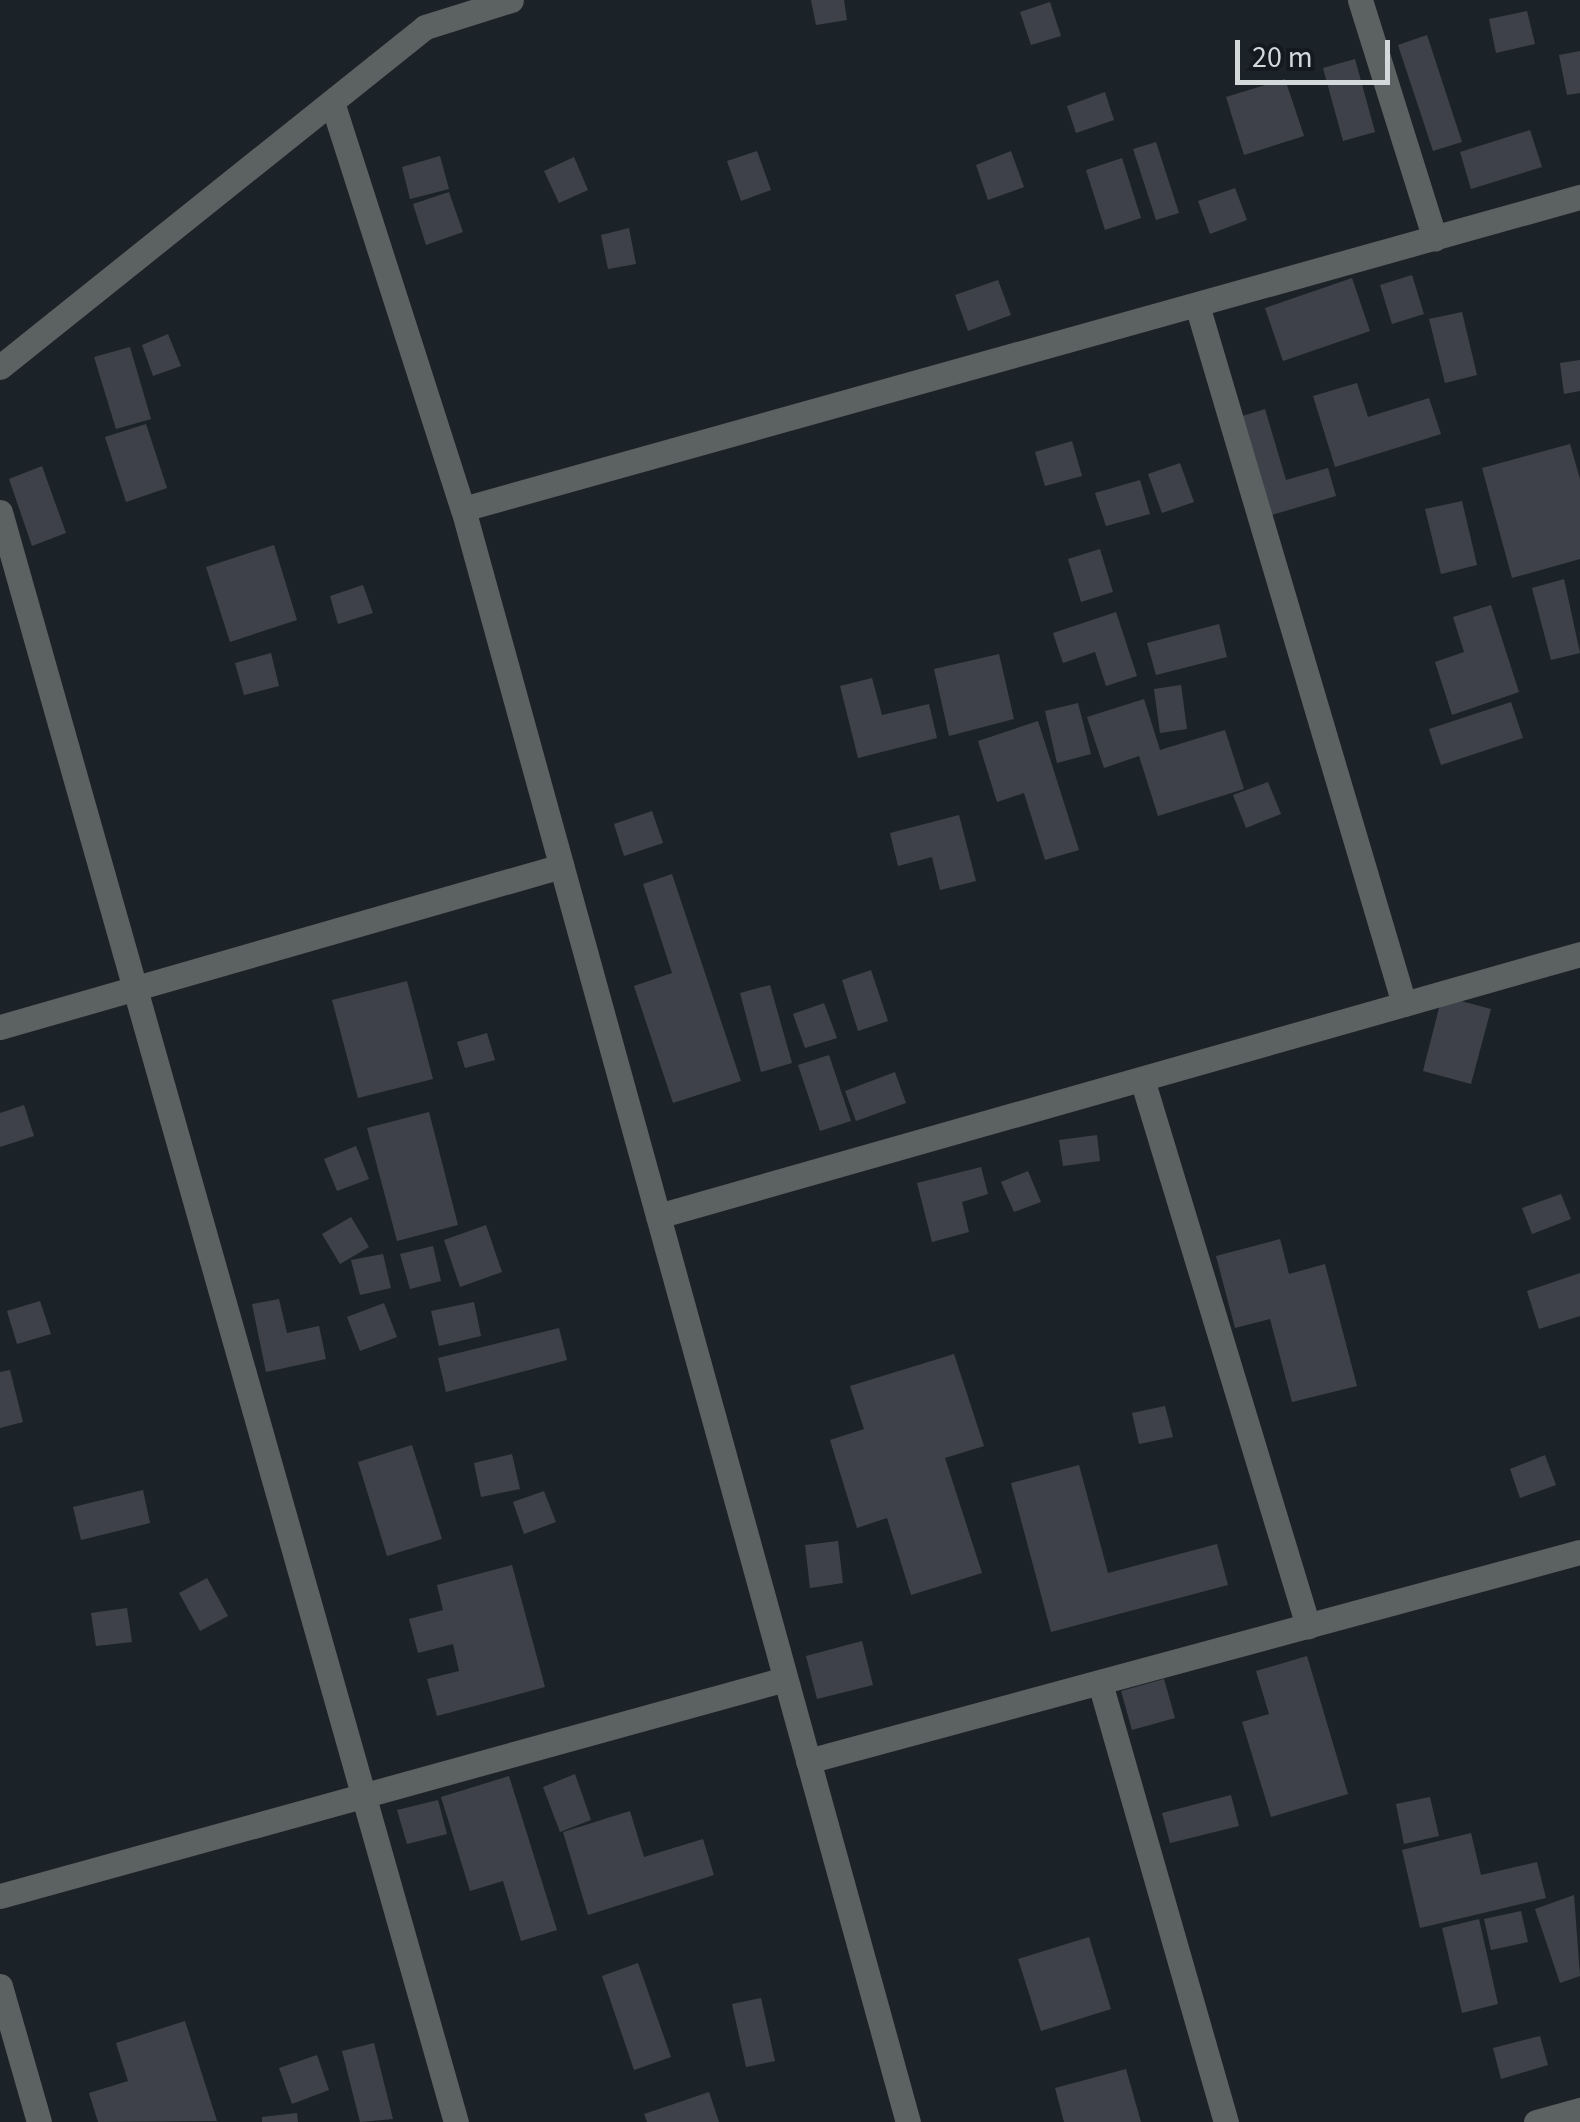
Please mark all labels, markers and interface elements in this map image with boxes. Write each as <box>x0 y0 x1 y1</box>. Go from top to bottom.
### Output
scale bar <box>1240 20 1395 82</box>
text: 20 m <box>1252 36 1313 79</box>

